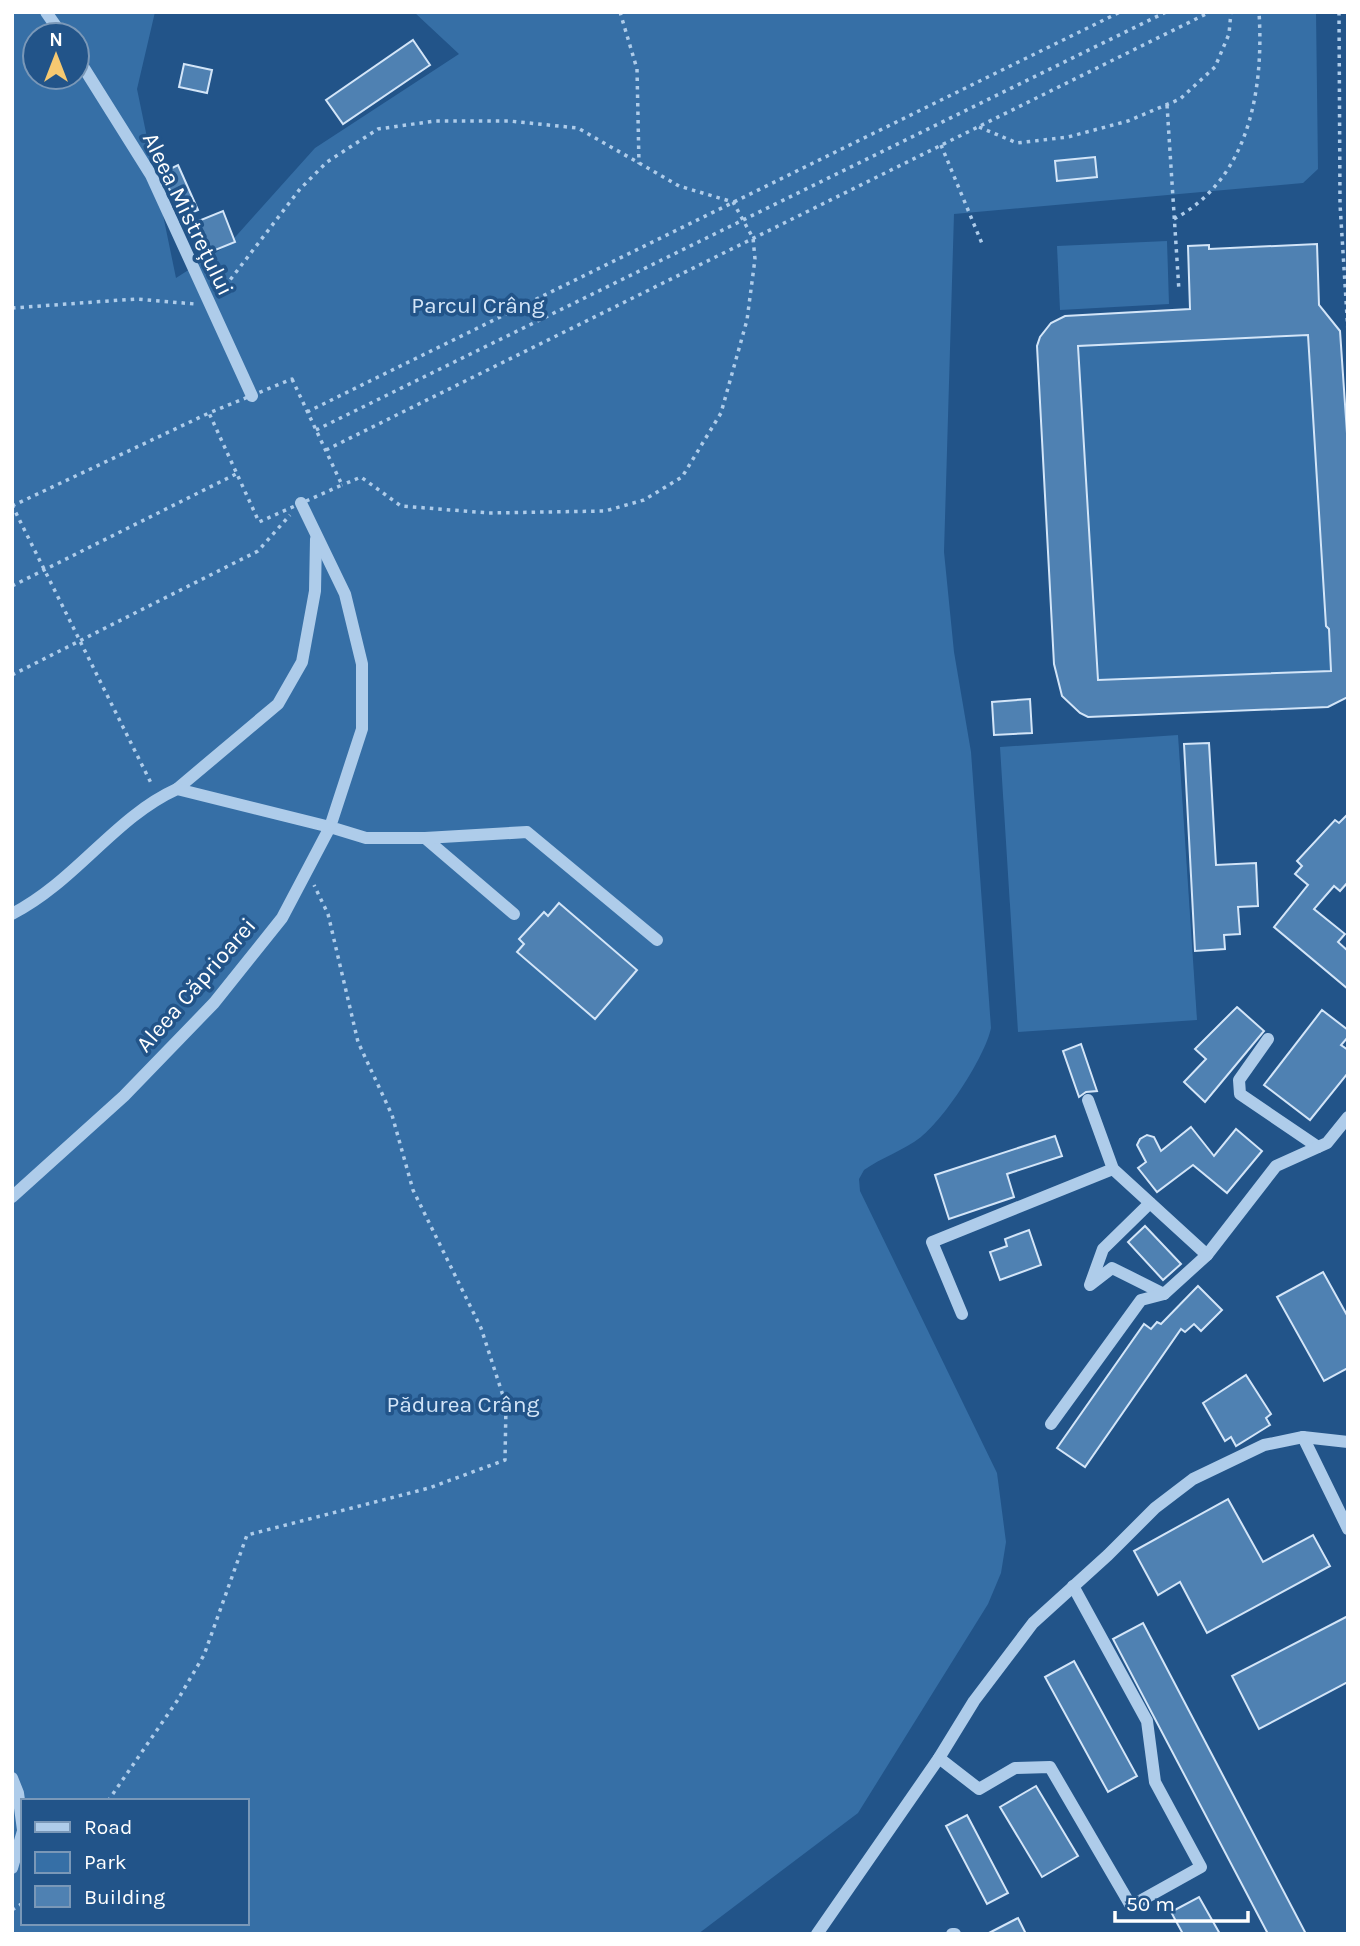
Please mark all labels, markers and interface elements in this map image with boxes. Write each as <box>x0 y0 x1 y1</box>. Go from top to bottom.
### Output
north arrow <box>21 21 91 91</box>
text: N <box>49 29 63 51</box>
street label: Aleea Mistrețului <box>137 128 239 300</box>
park label: Parcul Crâng <box>411 292 545 319</box>
street label: Aleea Căprioarei <box>130 912 262 1058</box>
park label: Pădurea Crâng <box>386 1391 540 1418</box>
legend <box>21 1799 248 1925</box>
text: Road <box>84 1815 132 1839</box>
text: Park <box>84 1850 127 1874</box>
scale bar <box>1115 1880 1248 1924</box>
text: Building <box>84 1885 165 1909</box>
text: 50 m <box>1126 1892 1175 1916</box>

